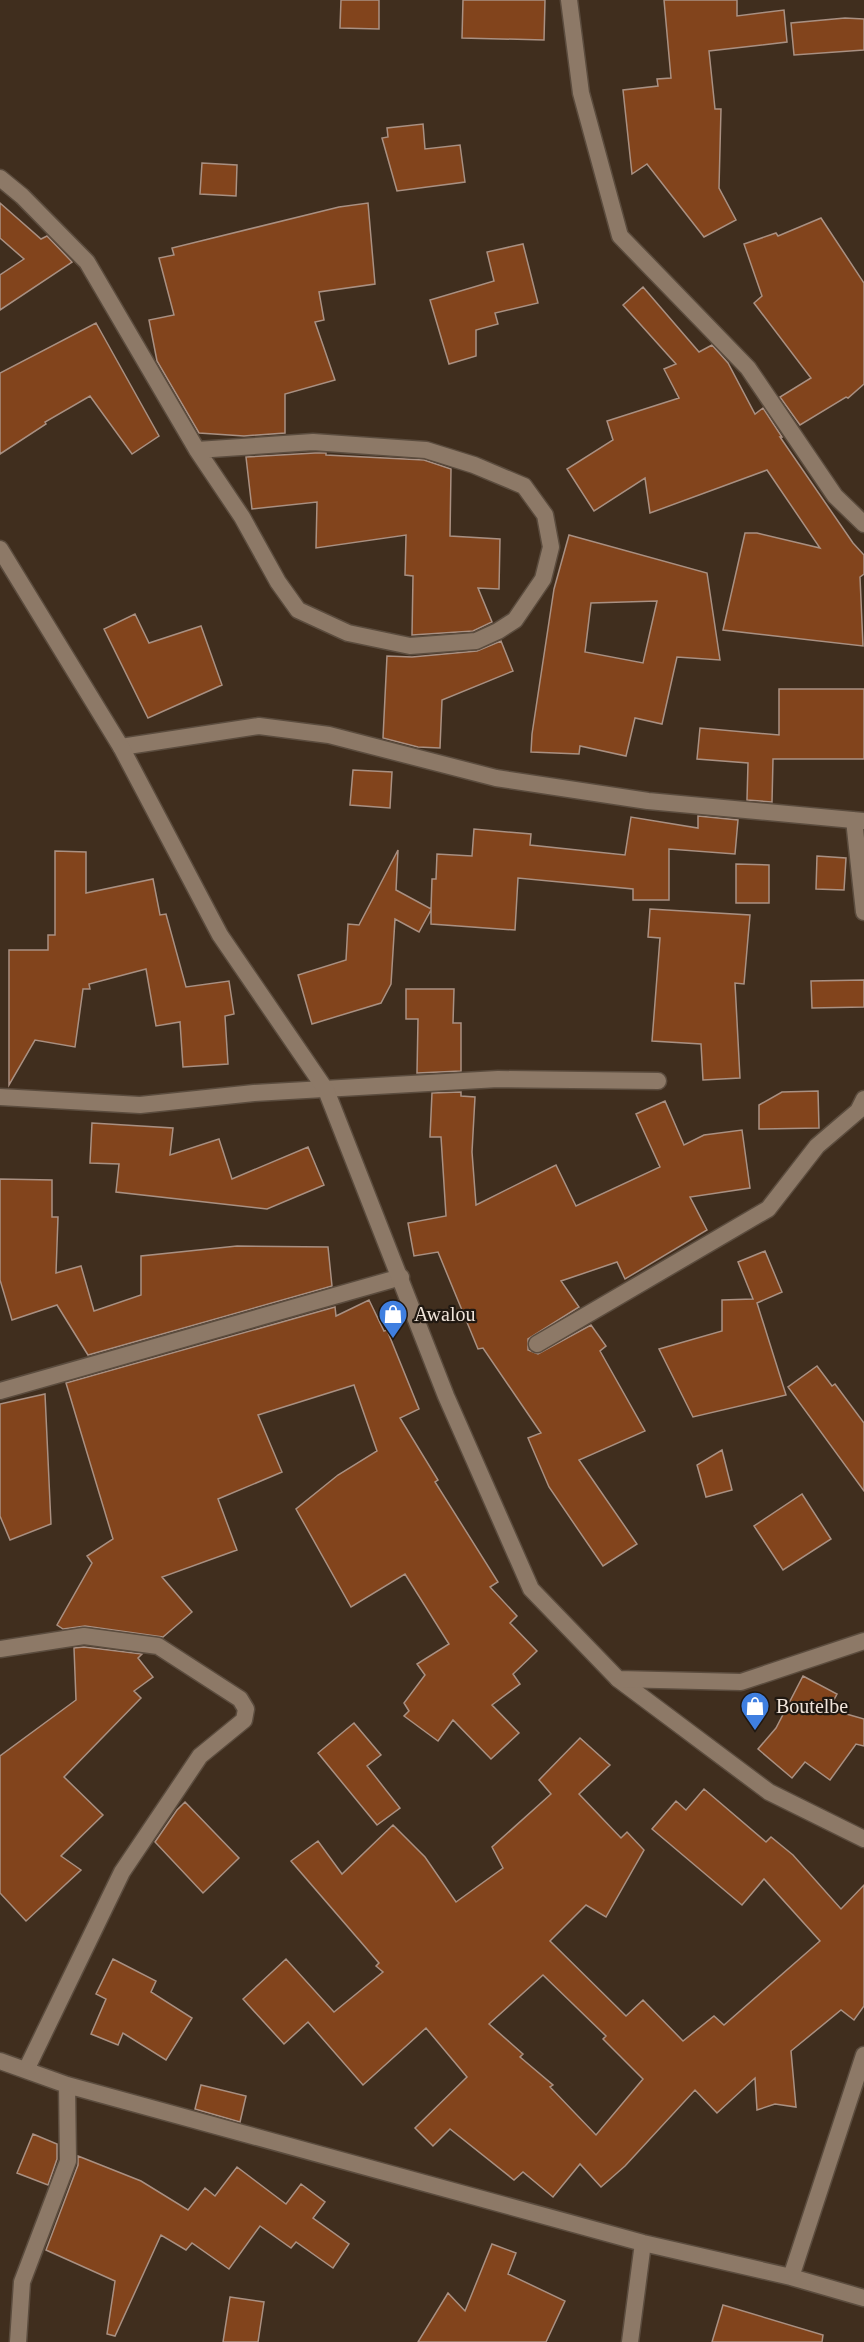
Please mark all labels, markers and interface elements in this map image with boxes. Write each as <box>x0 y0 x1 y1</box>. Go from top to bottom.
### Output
shop icon: Awalou <box>377 1298 409 1340</box>
place label: Awalou <box>414 1303 475 1325</box>
shop icon: Boutelbe <box>739 1690 771 1732</box>
place label: Boutelbe <box>776 1695 848 1717</box>

